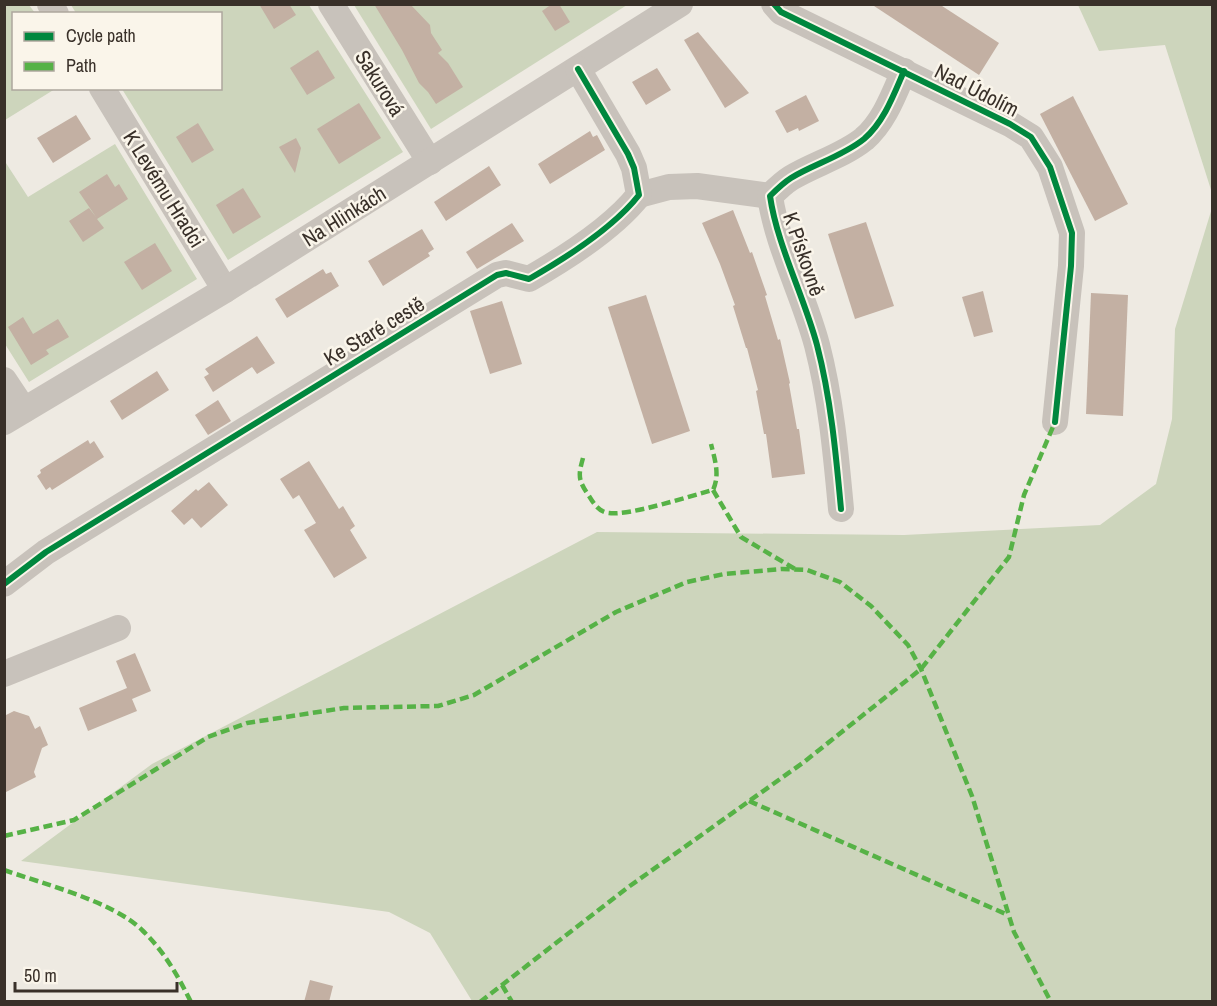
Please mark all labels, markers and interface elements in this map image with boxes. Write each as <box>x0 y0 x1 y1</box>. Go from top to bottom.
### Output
legend <box>12 12 222 90</box>
text: Cycle path <box>66 23 136 48</box>
street label: Sakurová <box>348 44 412 122</box>
text: Path <box>66 53 96 78</box>
street label: Nad Údolím <box>930 56 1024 124</box>
street label: K Levému Hradci <box>116 125 212 253</box>
street label: Na Hlinkách <box>297 179 391 253</box>
street label: K Pískovně <box>776 208 832 300</box>
street label: Ke Staré cestě <box>318 289 430 373</box>
scale bar <box>15 955 177 993</box>
text: 50 m <box>24 963 57 988</box>

